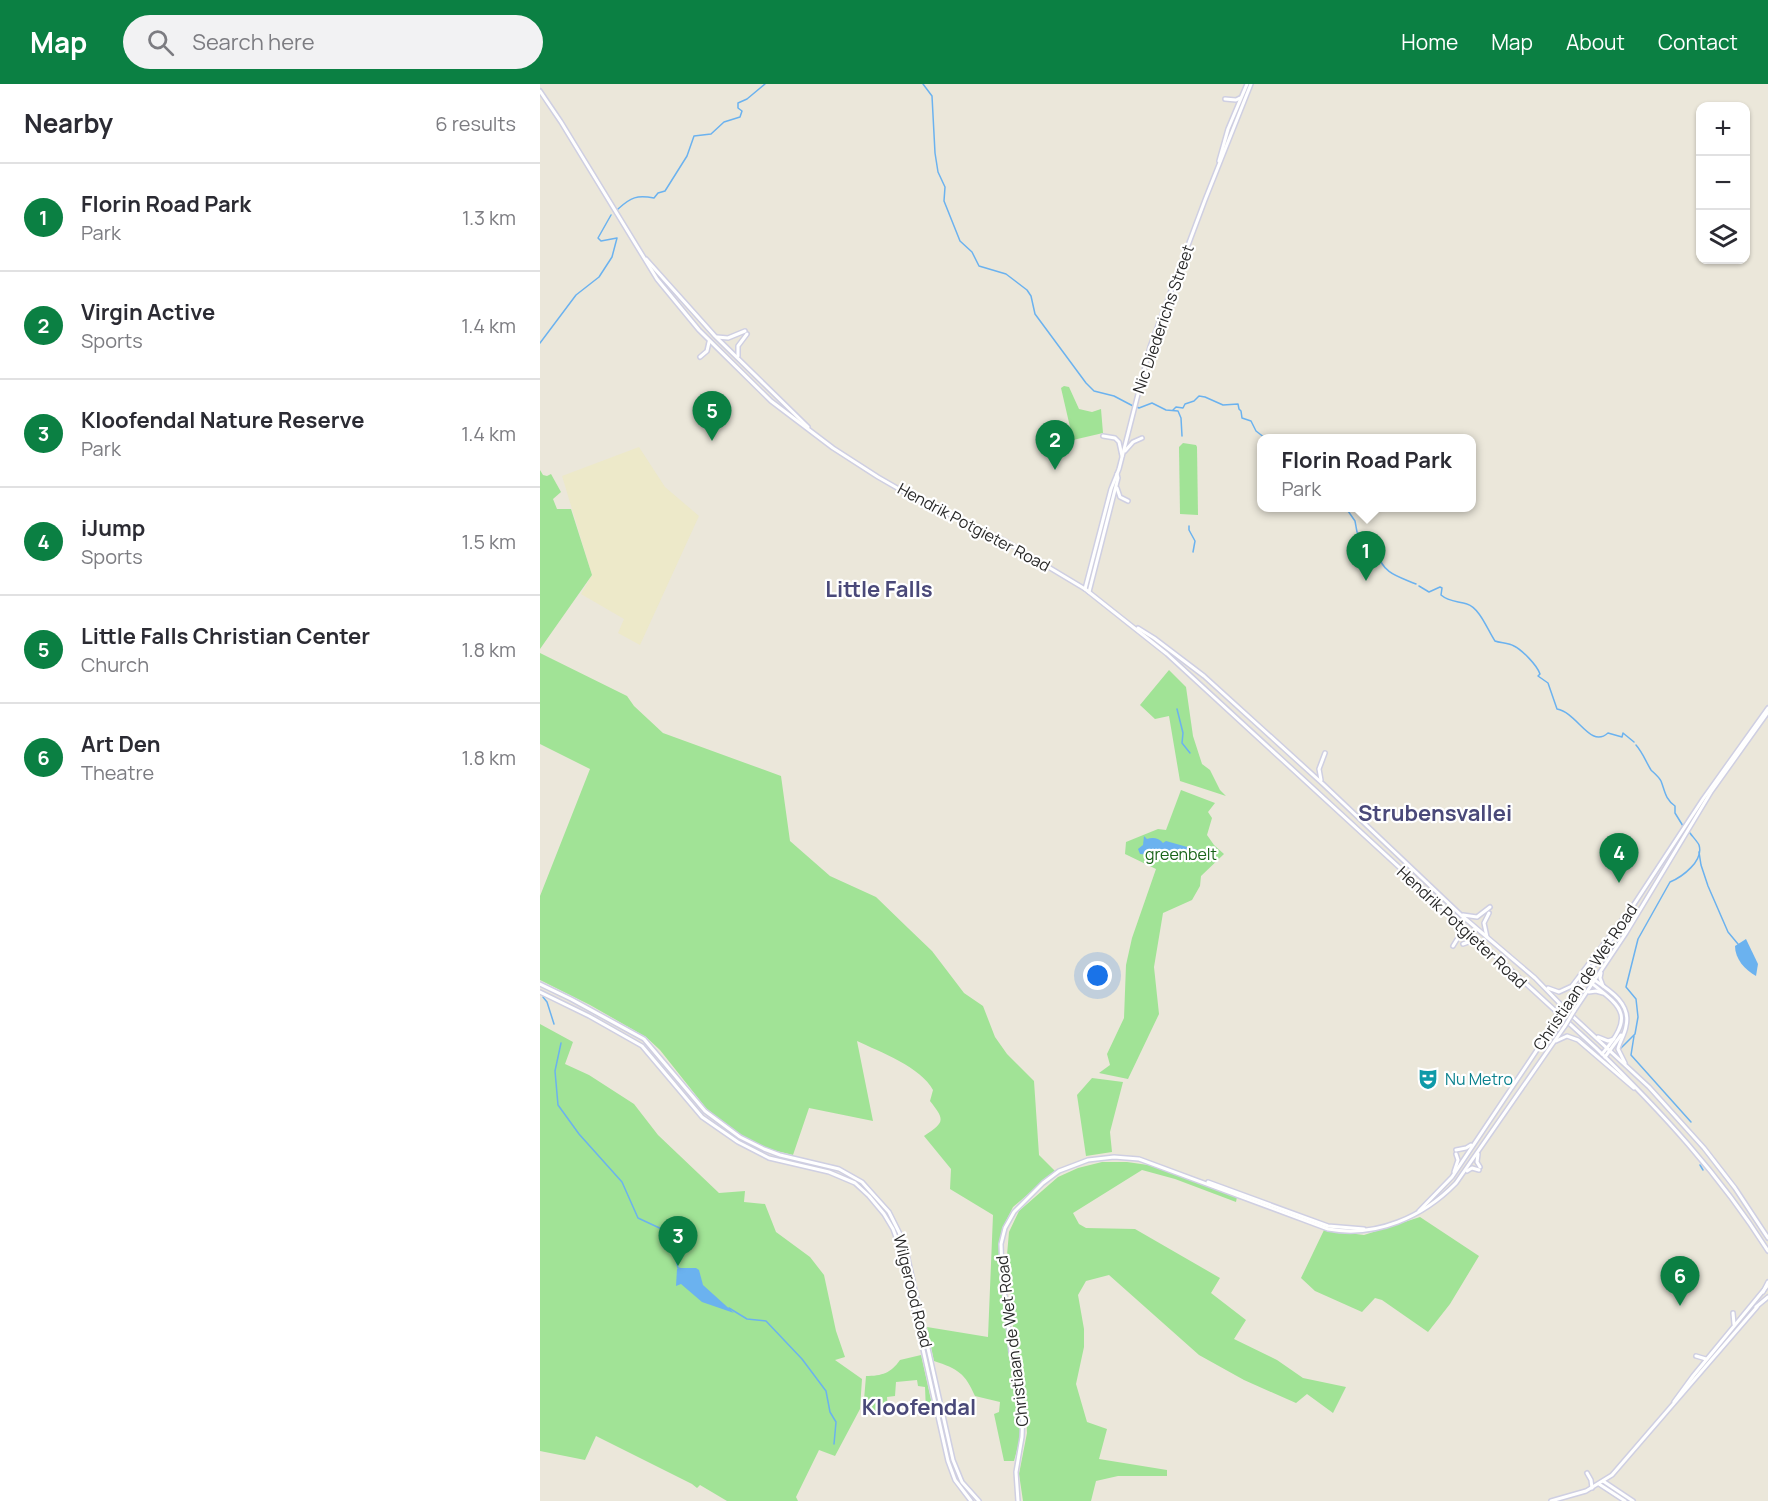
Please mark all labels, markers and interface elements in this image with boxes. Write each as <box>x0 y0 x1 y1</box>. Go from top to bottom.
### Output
search box <box>123 15 543 69</box>
text: Map <box>30 23 87 61</box>
icon: search <box>144 26 177 59</box>
text: Search here <box>192 27 315 57</box>
text: Home <box>1401 28 1458 56</box>
text: Map <box>1491 28 1533 56</box>
text: About <box>1566 28 1625 56</box>
text: Contact <box>1658 28 1738 56</box>
map controls <box>1696 102 1750 264</box>
button: + <box>1696 102 1750 156</box>
text: Nearby <box>24 105 113 141</box>
text: 6 results <box>435 110 516 137</box>
button: − <box>1696 156 1750 210</box>
text: Florin Road Park <box>81 189 251 219</box>
text: 1 <box>39 204 48 231</box>
text: 1.3 km <box>462 204 516 231</box>
button: layers <box>1696 210 1750 264</box>
text: Park <box>81 219 121 246</box>
street label: Nic Diederichs Street <box>1127 242 1199 396</box>
text: Virgin Active <box>81 297 215 327</box>
text: 2 <box>38 312 49 339</box>
text: 1.4 km <box>461 312 516 339</box>
text: Sports <box>81 327 143 354</box>
pin: 5 <box>692 392 732 441</box>
text: Kloofendal Nature Reserve <box>81 405 364 435</box>
text: 3 <box>38 420 49 447</box>
text: 1.4 km <box>461 420 516 447</box>
pin: 2 <box>1036 420 1074 470</box>
popup <box>1257 434 1476 512</box>
text: Park <box>81 435 121 462</box>
text: Florin Road Park <box>1281 445 1452 475</box>
text: Park <box>1281 475 1321 502</box>
street label: Hendrik Potgieter Road <box>894 477 1054 577</box>
text: iJump <box>81 513 145 543</box>
text: 4 <box>37 528 50 555</box>
text: 1.5 km <box>462 528 516 555</box>
pin: 1 <box>1346 532 1386 581</box>
text: Sports <box>81 543 143 570</box>
district label: Little Falls <box>825 574 933 604</box>
text: Little Falls Christian Center <box>81 621 370 651</box>
text: 5 <box>38 636 49 663</box>
text: 1.8 km <box>461 636 516 663</box>
text: Church <box>81 651 149 678</box>
text: Art Den <box>81 729 161 759</box>
text: 6 <box>37 744 50 771</box>
text: 1.8 km <box>461 744 516 771</box>
text: Theatre <box>81 759 154 786</box>
district label: Strubensvallei <box>1358 798 1512 828</box>
pin: 4 <box>1600 834 1638 883</box>
park label: greenbelt <box>1145 843 1217 865</box>
street label: Hendrik Potgieter Road <box>1392 861 1532 993</box>
street label: Christiaan de Wet Road <box>1528 899 1642 1055</box>
your location <box>1083 961 1112 990</box>
theatre icon: Nu Metro <box>1416 1067 1440 1091</box>
place label: Nu Metro <box>1445 1068 1513 1090</box>
pin: 3 <box>658 1216 698 1266</box>
street label: Wilgerood Road <box>888 1232 938 1350</box>
street label: Christiaan de Wet Road <box>991 1254 1033 1428</box>
pin: 6 <box>1660 1256 1700 1306</box>
district label: Kloofendal <box>862 1392 976 1422</box>

